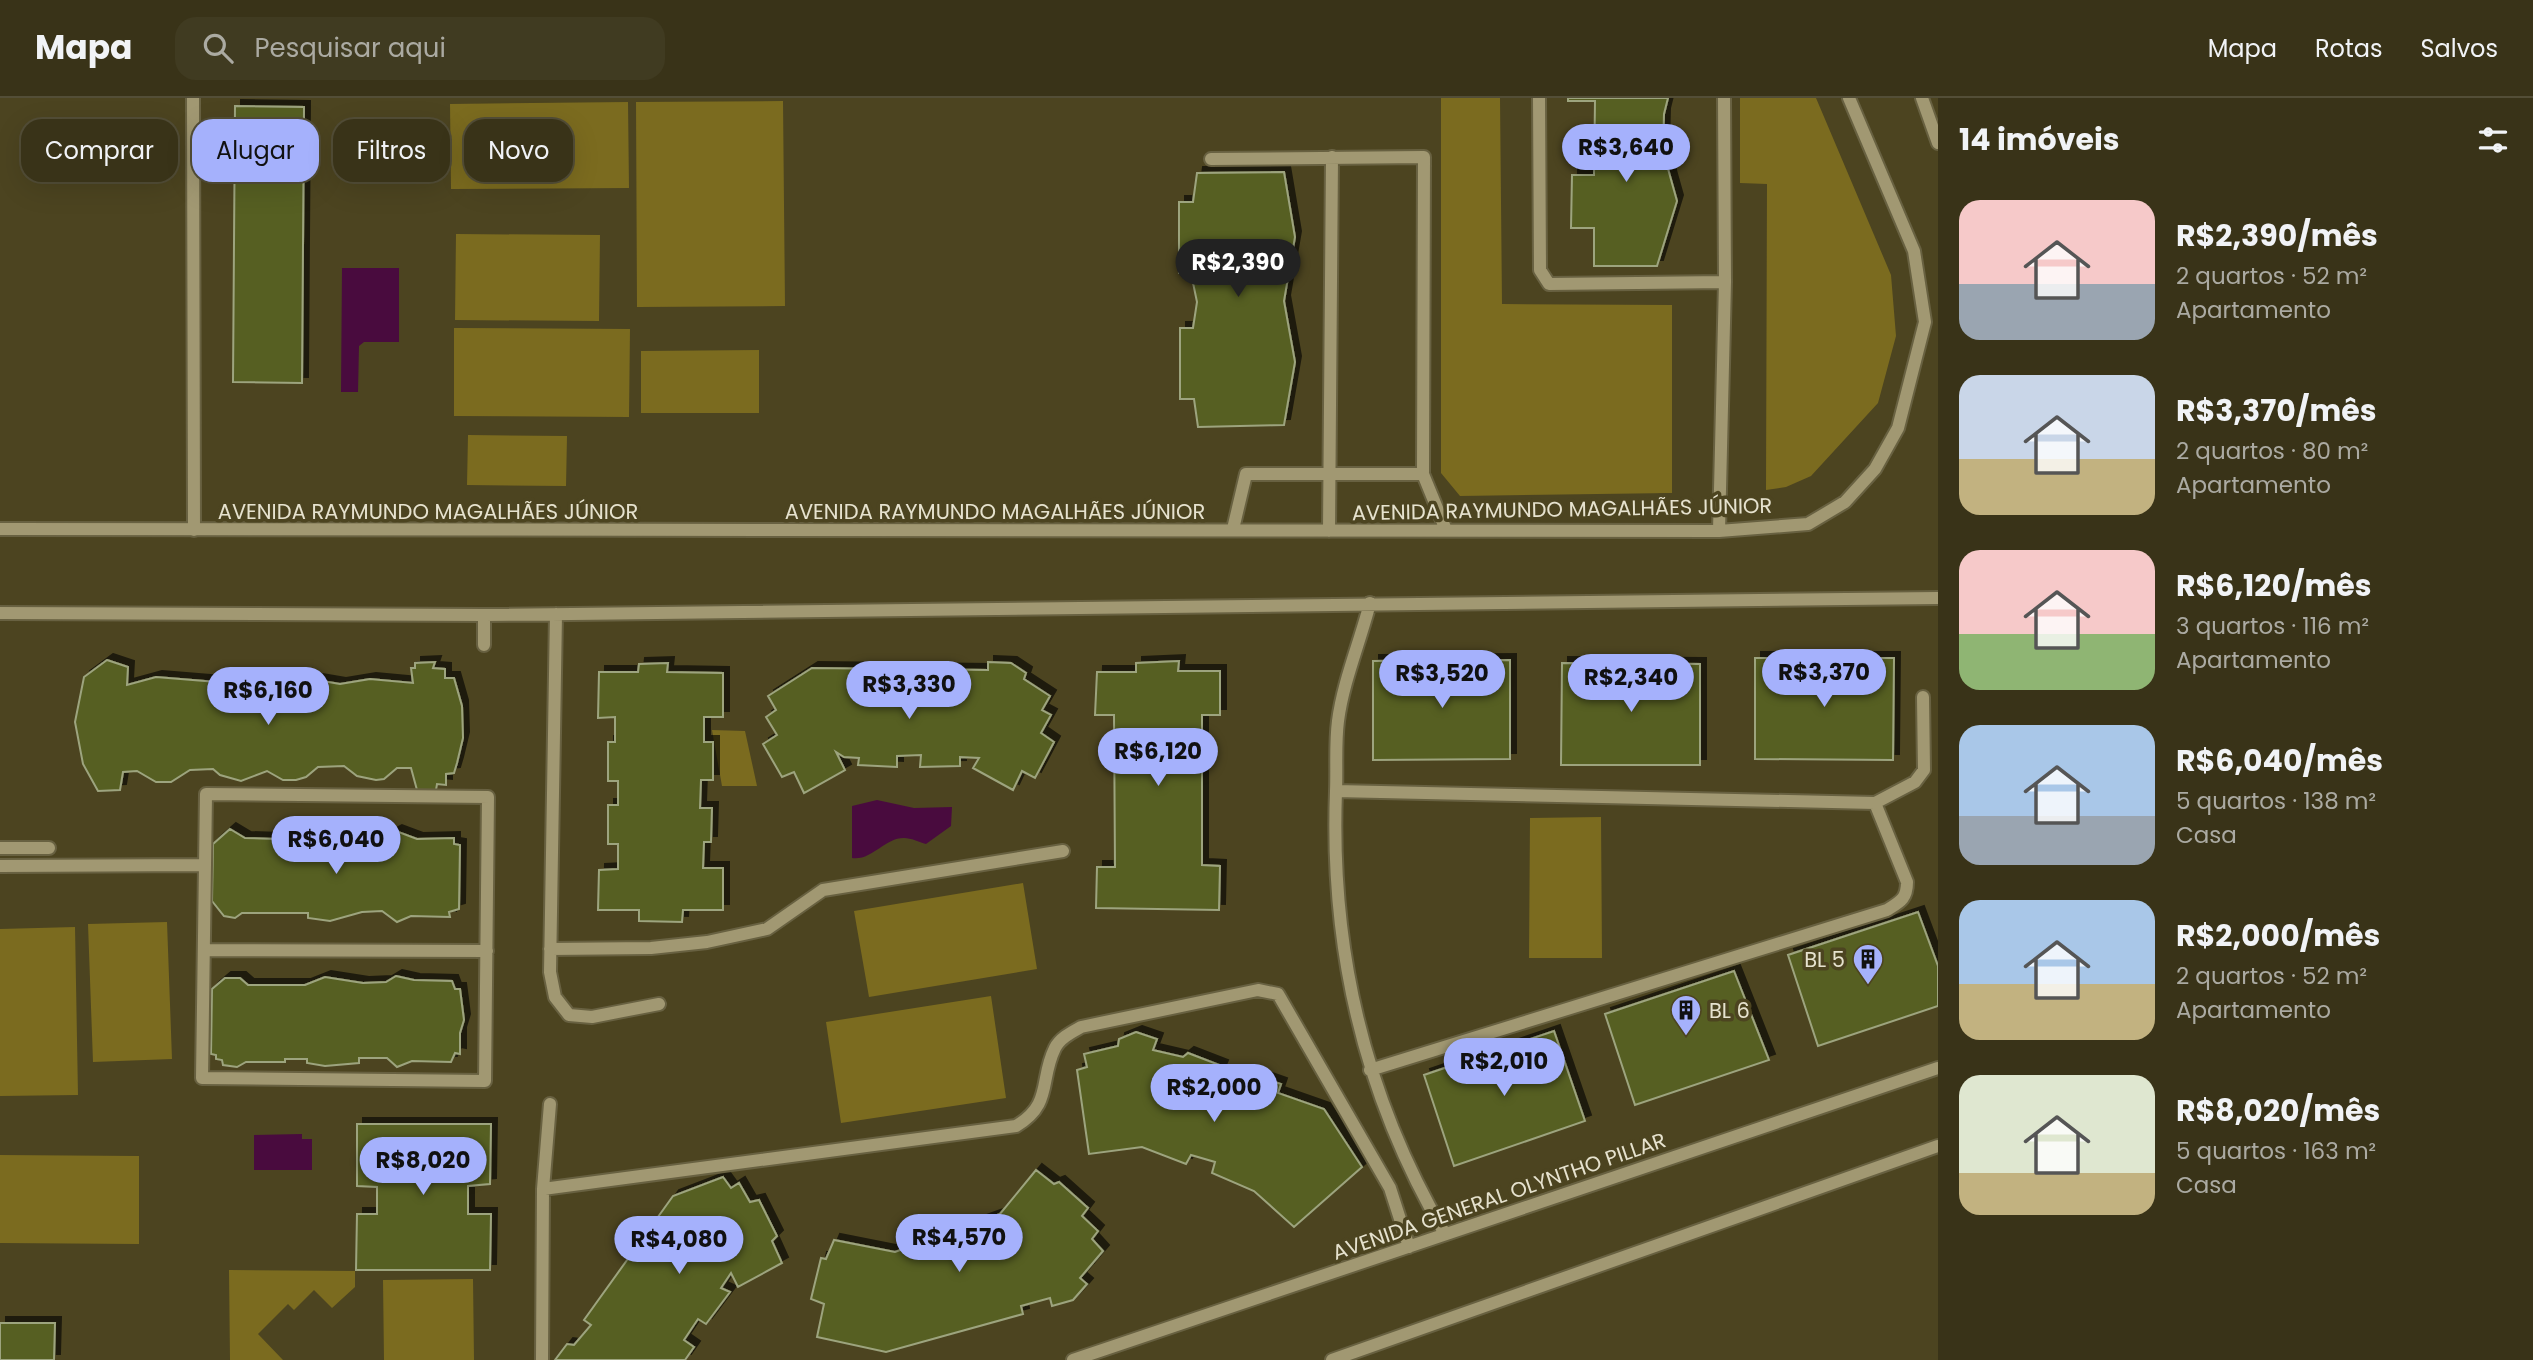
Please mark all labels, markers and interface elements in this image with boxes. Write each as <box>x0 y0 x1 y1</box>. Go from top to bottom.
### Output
search box <box>175 17 665 80</box>
text: Mapa <box>35 24 133 71</box>
icon: search <box>199 29 237 67</box>
text: Pesquisar aqui <box>255 30 446 66</box>
text: Mapa <box>2208 32 2277 65</box>
text: Rotas <box>2315 32 2382 65</box>
text: Salvos <box>2420 32 2498 65</box>
text: 14 imóveis <box>1959 118 2120 161</box>
chip: Comprar <box>21 119 178 182</box>
chip: Alugar <box>192 119 319 182</box>
chip: Filtros <box>333 119 450 182</box>
chip: Novo <box>464 119 573 182</box>
icon: filters <box>2474 121 2512 159</box>
pin: R$3,640 <box>1561 125 1691 184</box>
text: R$3,640 <box>1578 131 1674 163</box>
text: R$2,390/mês <box>2176 214 2378 257</box>
icon: home <box>2015 228 2099 312</box>
pin: R$2,390 <box>1173 240 1303 299</box>
text: R$2,390 <box>1192 246 1284 278</box>
text: 2 quartos · 52 m² <box>2176 260 2367 292</box>
text: Apartamento <box>2176 294 2331 326</box>
text: R$3,370/mês <box>2176 389 2376 432</box>
icon: home <box>2015 403 2099 487</box>
text: 2 quartos · 80 m² <box>2176 435 2368 467</box>
text: Apartamento <box>2176 469 2331 501</box>
street label: AVENIDA RAYMUNDO MAGALHÃES JÚNIOR <box>1352 491 1772 527</box>
street label: AVENIDA RAYMUNDO MAGALHÃES JÚNIOR <box>218 497 638 526</box>
street label: AVENIDA RAYMUNDO MAGALHÃES JÚNIOR <box>785 497 1205 526</box>
text: R$6,120/mês <box>2176 564 2372 607</box>
icon: home <box>2015 578 2099 662</box>
text: 3 quartos · 116 m² <box>2176 610 2369 642</box>
text: Apartamento <box>2176 644 2331 676</box>
pin: R$3,520 <box>1377 650 1507 710</box>
pin: R$3,370 <box>1759 650 1889 709</box>
pin: R$2,340 <box>1566 654 1696 714</box>
text: R$3,370 <box>1778 656 1870 688</box>
text: R$3,520 <box>1395 657 1489 689</box>
text: R$2,340 <box>1584 661 1678 693</box>
pin: R$3,330 <box>844 662 974 721</box>
pin: R$6,160 <box>203 668 333 727</box>
text: R$3,330 <box>862 668 956 700</box>
text: R$6,160 <box>223 674 313 706</box>
pin: R$6,120 <box>1093 728 1223 788</box>
text: R$6,120 <box>1114 735 1202 767</box>
text: R$6,040/mês <box>2176 739 2383 782</box>
icon: home <box>2015 753 2099 837</box>
text: 5 quartos · 138 m² <box>2176 785 2376 817</box>
pin: R$6,040 <box>271 816 401 876</box>
text: Casa <box>2176 819 2237 851</box>
text: R$6,040 <box>288 823 384 855</box>
text: R$2,000/mês <box>2176 914 2380 957</box>
icon: home <box>2015 928 2099 1012</box>
building icon: BL 5 <box>1851 942 1885 986</box>
place label: BL 5 <box>1804 945 1845 974</box>
text: 2 quartos · 52 m² <box>2176 960 2367 992</box>
building icon: BL 6 <box>1669 993 1703 1037</box>
text: Apartamento <box>2176 994 2331 1026</box>
place label: BL 6 <box>1709 996 1750 1025</box>
pin: R$2,010 <box>1439 1038 1569 1098</box>
text: R$2,010 <box>1460 1045 1548 1077</box>
pin: R$2,000 <box>1149 1065 1279 1124</box>
text: R$2,000 <box>1167 1071 1261 1103</box>
text: R$8,020/mês <box>2176 1089 2380 1132</box>
icon: home <box>2015 1103 2099 1187</box>
street label: AVENIDA GENERAL OLYNTHO PILLAR <box>1328 1125 1670 1267</box>
text: 5 quartos · 163 m² <box>2176 1135 2376 1167</box>
pin: R$8,020 <box>358 1138 488 1197</box>
text: R$8,020 <box>376 1144 470 1176</box>
text: Casa <box>2176 1169 2237 1201</box>
pin: R$4,570 <box>894 1214 1024 1274</box>
pin: R$4,080 <box>614 1216 744 1276</box>
text: R$4,570 <box>912 1221 1006 1253</box>
text: R$4,080 <box>630 1223 728 1255</box>

